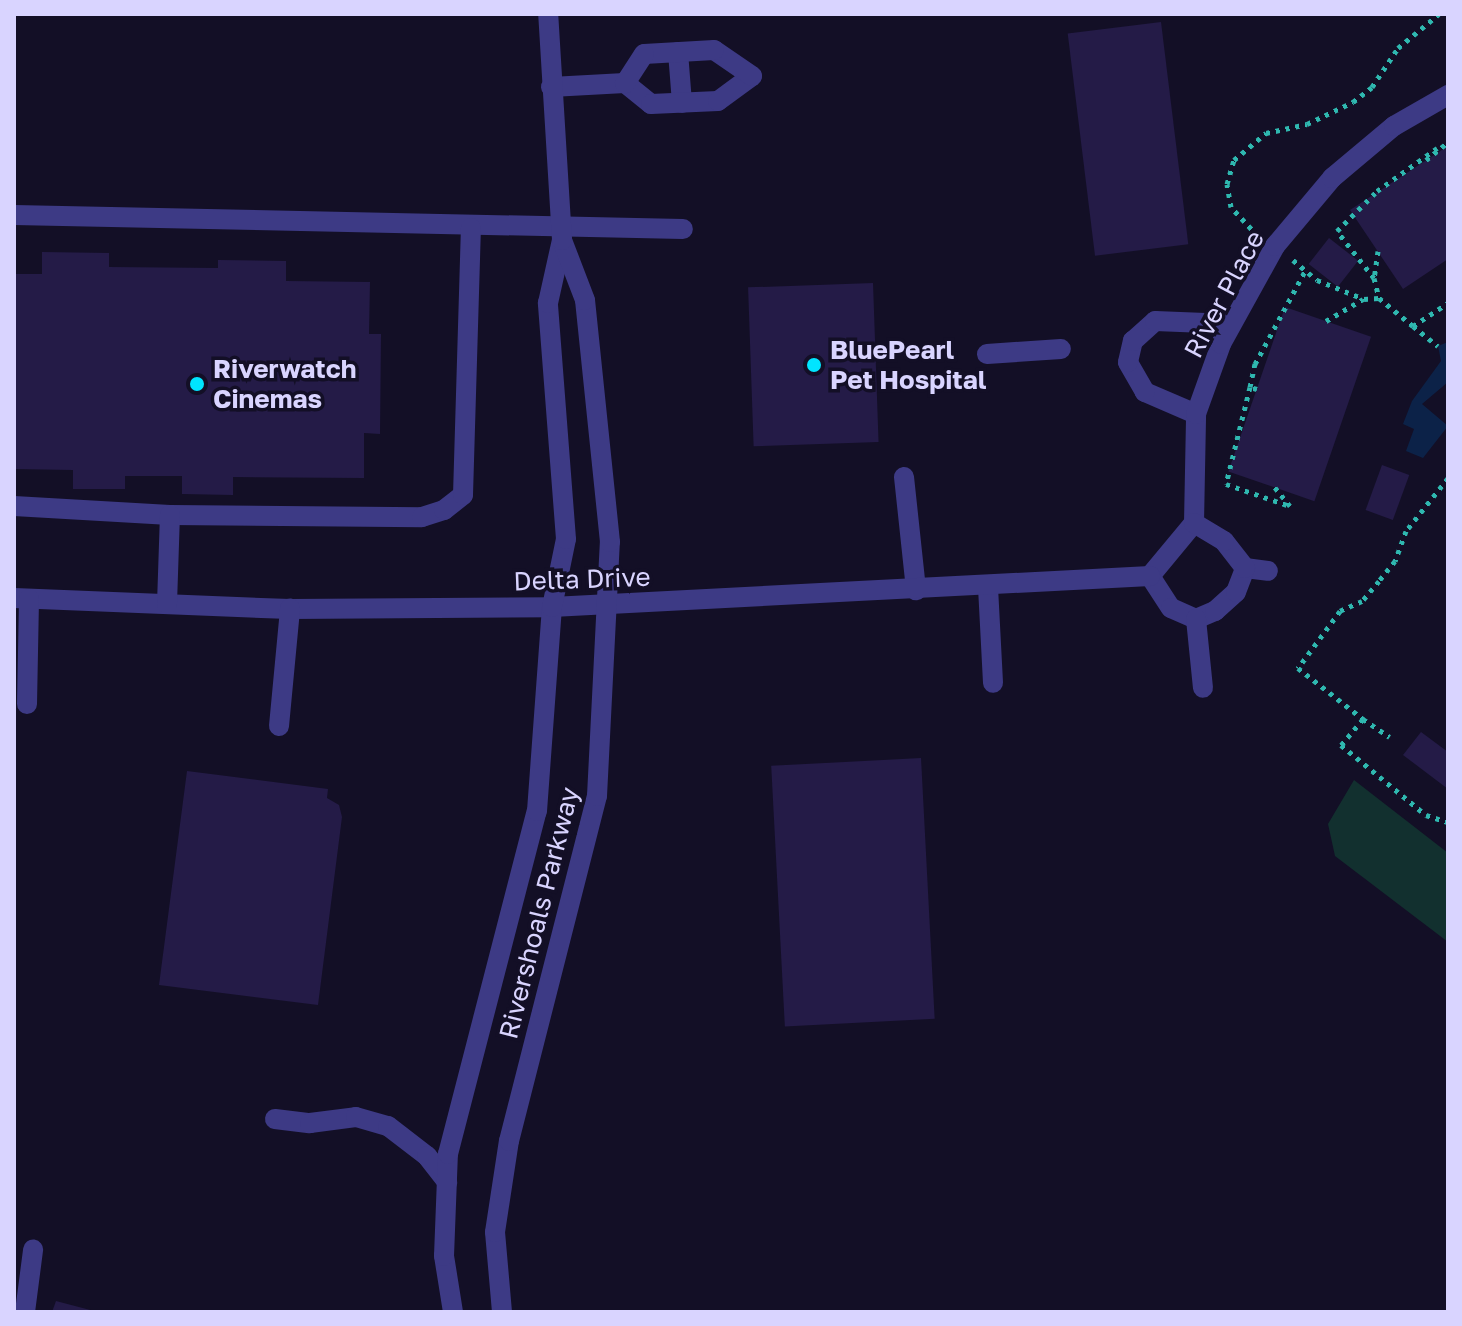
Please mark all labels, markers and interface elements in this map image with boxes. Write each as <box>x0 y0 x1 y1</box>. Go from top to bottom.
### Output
street label: River Place <box>1177 225 1271 363</box>
place label: BluePearl Pet Hospital <box>830 334 987 396</box>
place label: Riverwatch Cinemas <box>213 353 356 414</box>
marker: BluePearl Pet Hospital <box>805 356 823 374</box>
marker: Riverwatch Cinemas <box>188 375 206 393</box>
street label: Delta Drive <box>513 561 651 597</box>
street label: Rivershoals Parkway <box>493 784 585 1042</box>

